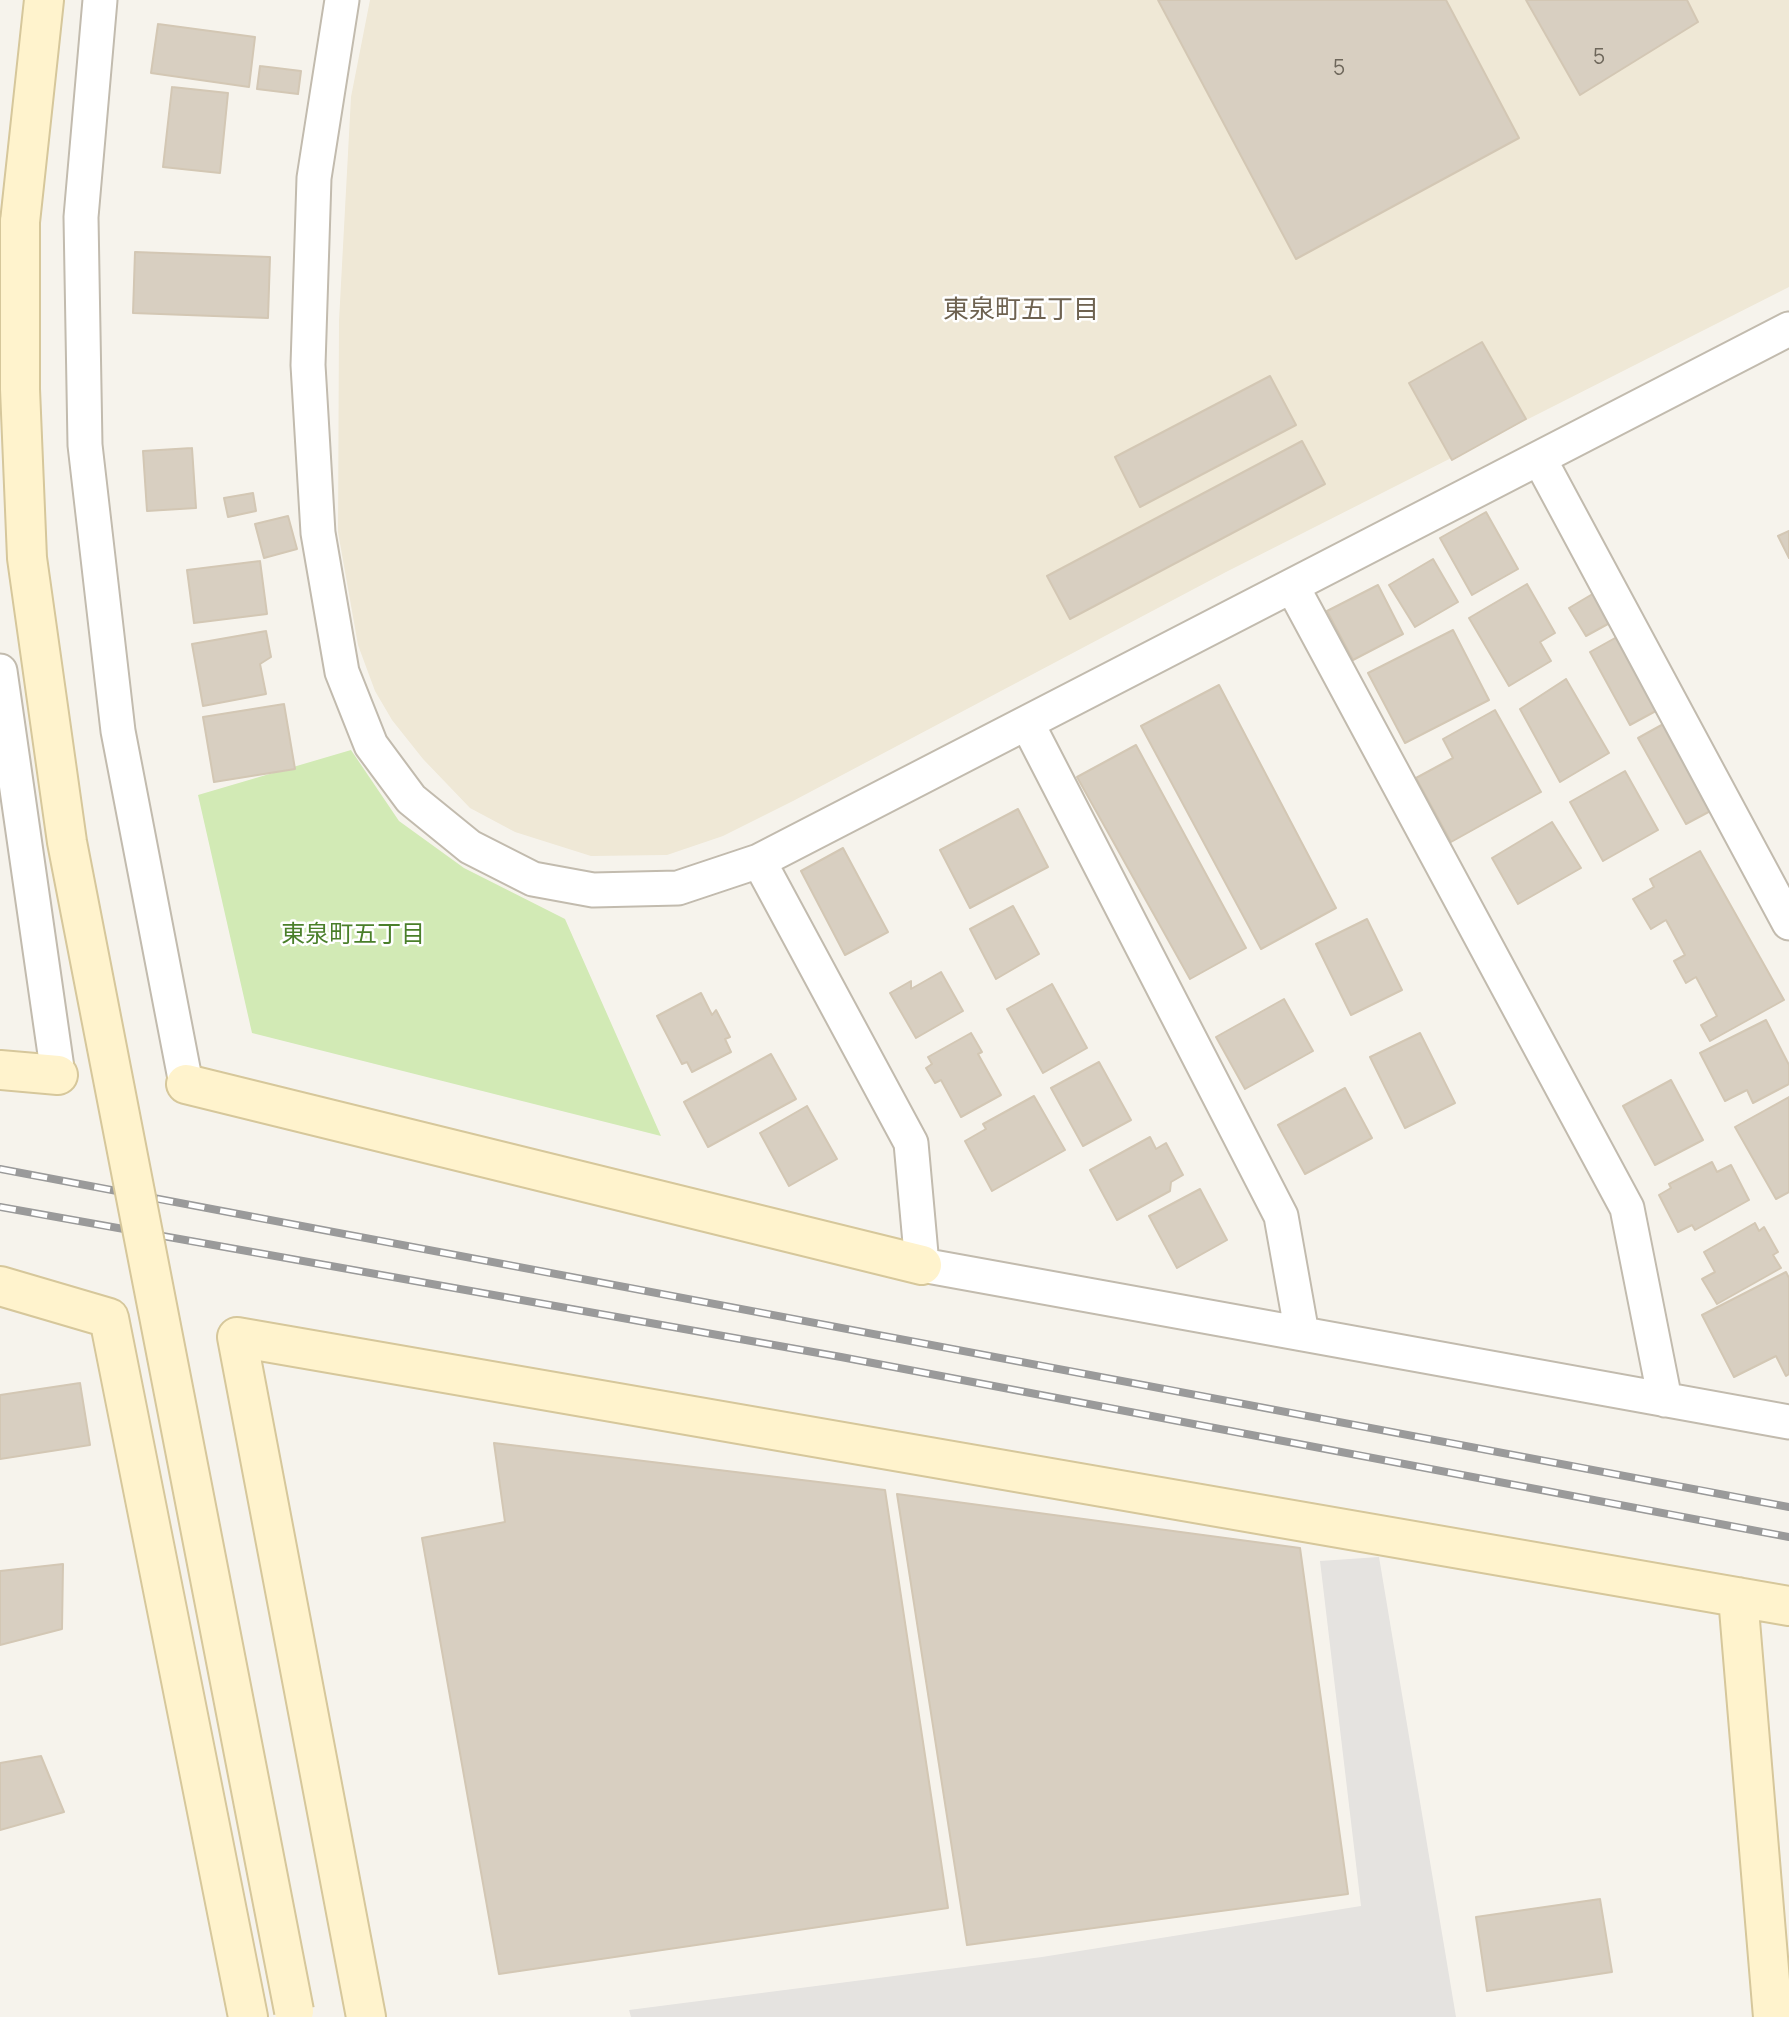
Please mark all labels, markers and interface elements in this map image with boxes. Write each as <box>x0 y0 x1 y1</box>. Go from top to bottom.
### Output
house number: 5 <box>1593 45 1605 71</box>
house number: 5 <box>1333 56 1345 82</box>
district label: 東泉町五丁目 <box>943 295 1099 327</box>
park label: 東泉町五丁目 <box>281 921 425 949</box>

